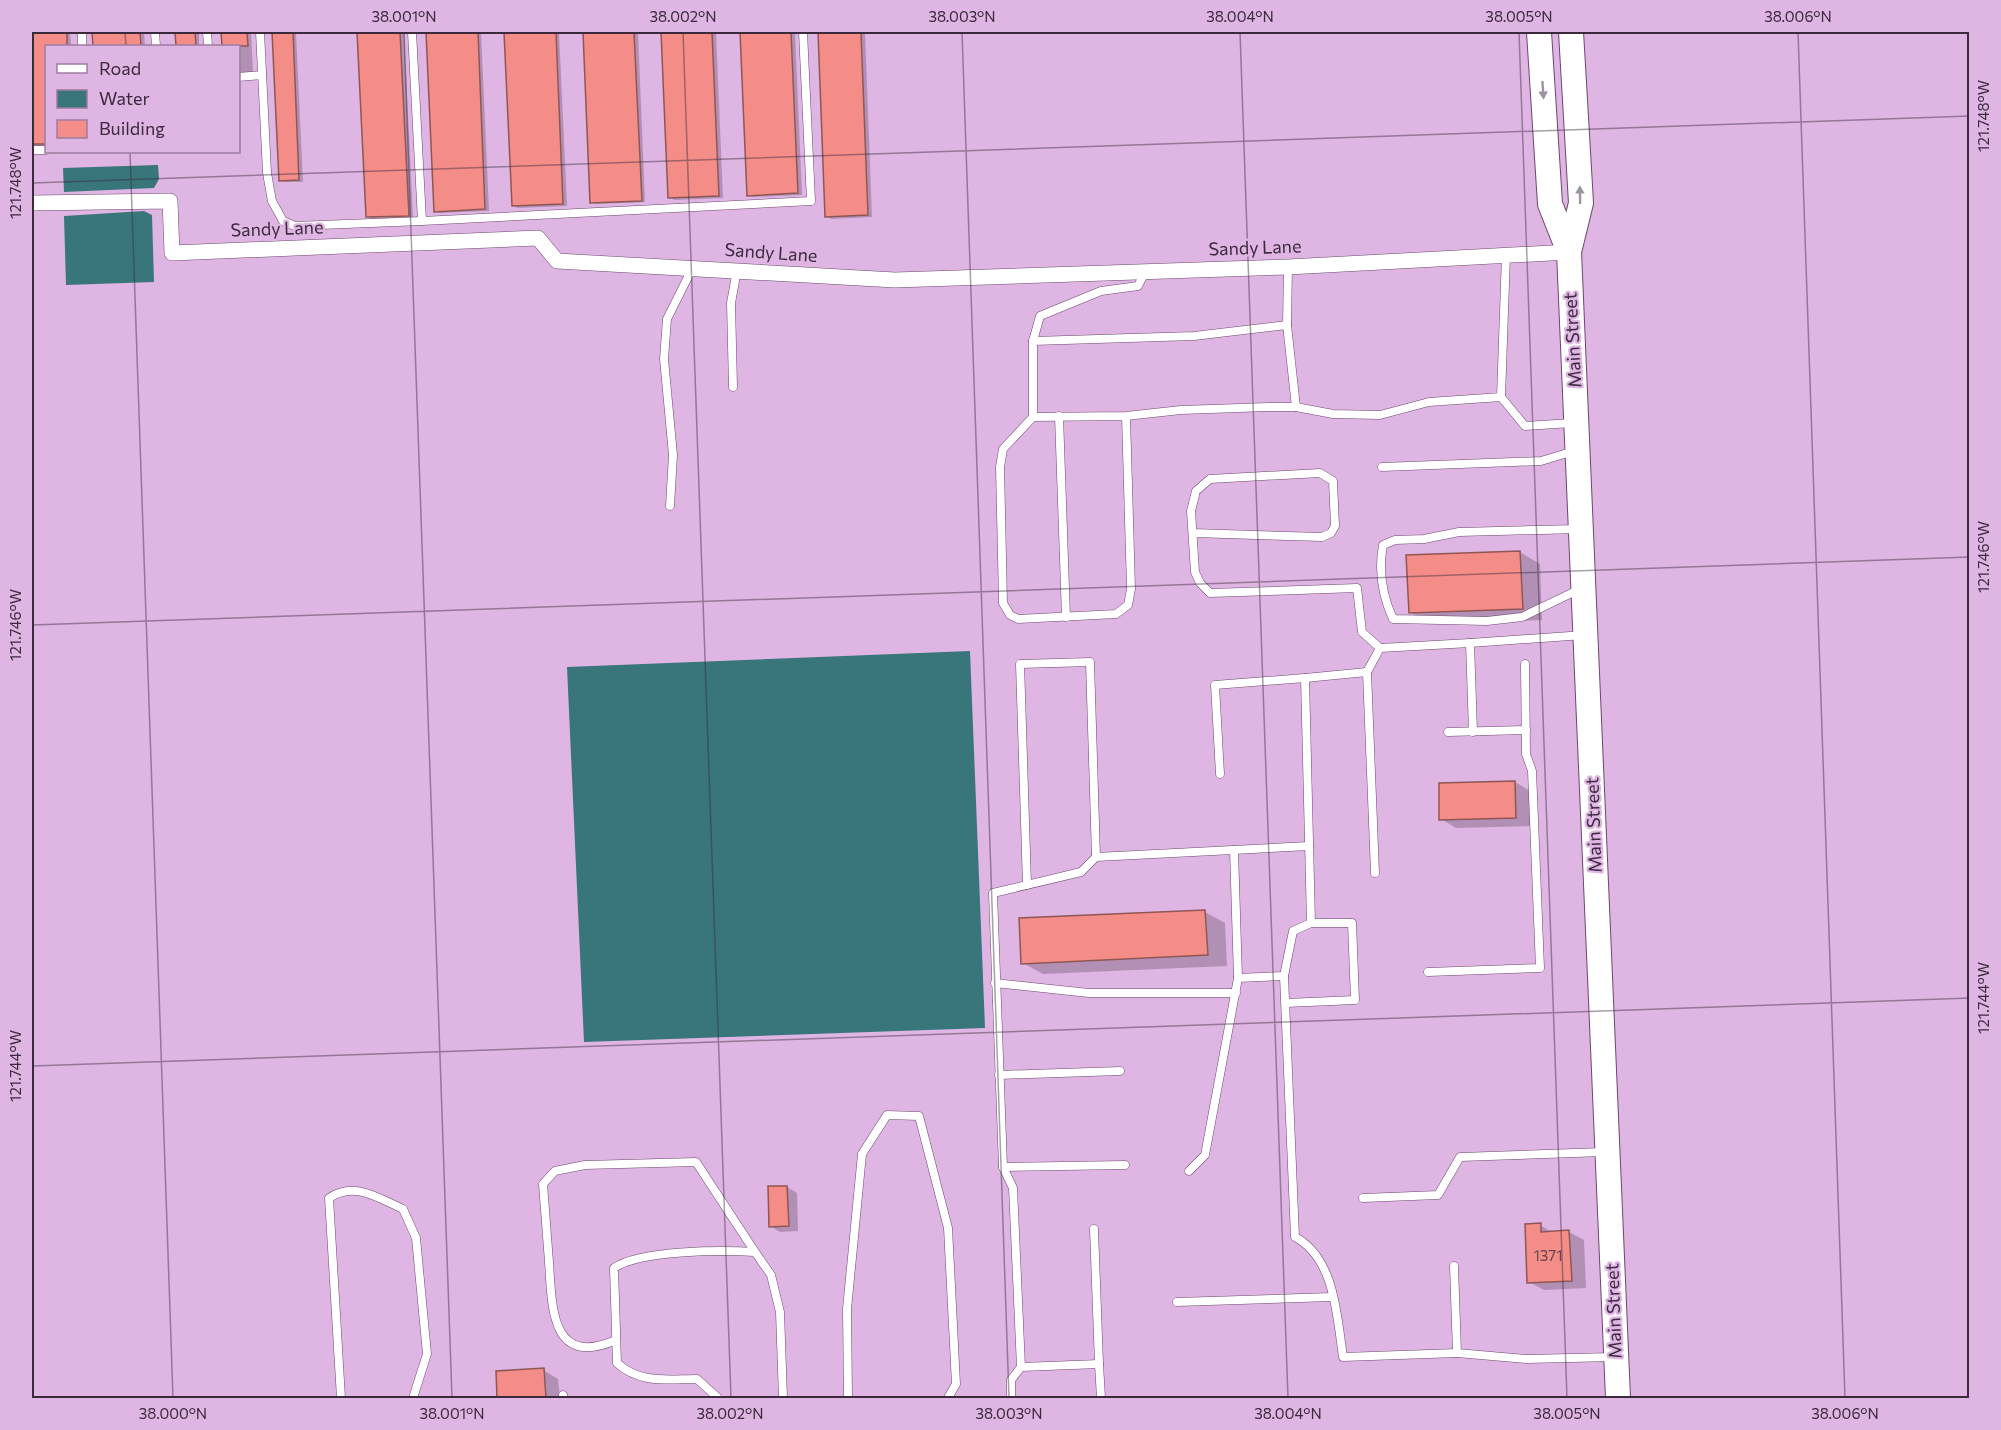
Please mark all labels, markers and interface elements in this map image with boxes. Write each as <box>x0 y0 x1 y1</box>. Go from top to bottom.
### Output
text: 38.001°N <box>371 7 437 25</box>
text: 38.002°N <box>649 7 717 25</box>
text: 38.003°N <box>928 7 996 25</box>
text: 38.004°N <box>1206 7 1274 25</box>
text: 38.005°N <box>1485 7 1553 25</box>
text: 38.006°N <box>1764 7 1832 25</box>
legend <box>45 45 240 153</box>
text: Road <box>99 57 141 79</box>
one-way arrow <box>1538 80 1548 99</box>
text: 121.748°W <box>1974 80 1992 152</box>
text: Water <box>99 87 150 109</box>
text: Building <box>99 117 165 139</box>
text: 121.748°W <box>6 147 24 219</box>
one-way arrow <box>1575 186 1585 205</box>
street label: Sandy Lane <box>230 215 324 241</box>
street label: Sandy Lane <box>1208 234 1302 260</box>
street label: Sandy Lane <box>724 238 818 266</box>
street label: Main Street <box>1559 292 1585 388</box>
text: 121.746°W <box>1974 521 1992 593</box>
text: 121.746°W <box>6 589 24 661</box>
street label: Main Street <box>1580 777 1606 873</box>
text: 121.744°W <box>1974 962 1992 1034</box>
text: 121.744°W <box>6 1030 24 1102</box>
house number: 1371 <box>1533 1246 1563 1264</box>
street label: Main Street <box>1600 1263 1626 1359</box>
text: 38.000°N <box>139 1404 207 1422</box>
text: 38.001°N <box>419 1404 485 1422</box>
text: 38.002°N <box>696 1404 764 1422</box>
text: 38.003°N <box>975 1404 1043 1422</box>
text: 38.004°N <box>1254 1404 1322 1422</box>
text: 38.005°N <box>1533 1404 1601 1422</box>
text: 38.006°N <box>1811 1404 1879 1422</box>

